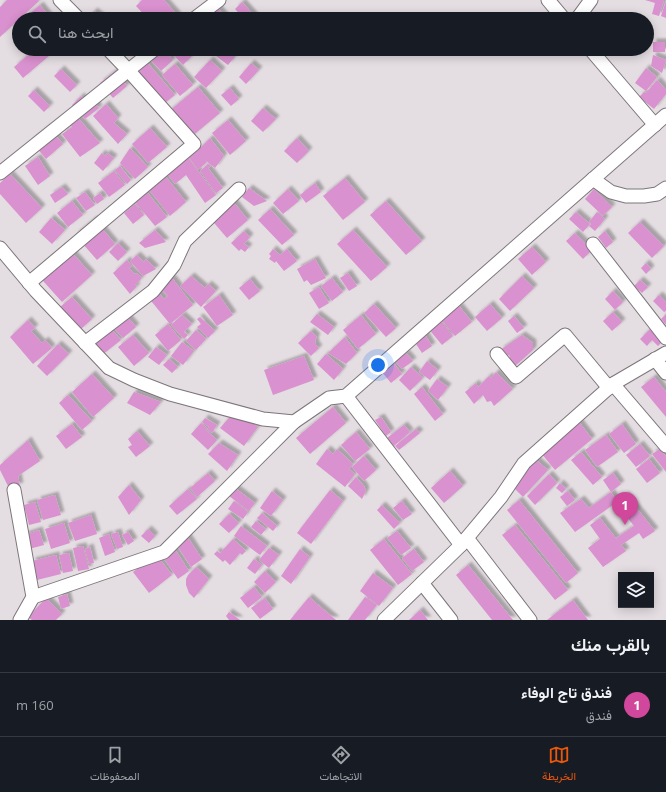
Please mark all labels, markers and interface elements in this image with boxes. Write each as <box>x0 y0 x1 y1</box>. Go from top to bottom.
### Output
search box <box>12 12 654 56</box>
text: ابحث هنا <box>58 22 113 42</box>
icon: search <box>26 23 48 45</box>
your location <box>368 355 388 375</box>
pin: 1 <box>612 492 638 525</box>
map controls <box>618 572 654 608</box>
button: layers <box>618 572 654 608</box>
text: بالقرب منك <box>571 633 650 656</box>
text: فندق تاج الوفاء <box>521 682 612 702</box>
text: 160 m <box>16 696 54 714</box>
text: 1 <box>633 696 641 714</box>
text: فندق <box>586 706 612 724</box>
tab: المحفوظات <box>90 744 140 786</box>
tab: الاتجاهات <box>319 744 362 786</box>
tab: الخريطة <box>542 744 576 786</box>

